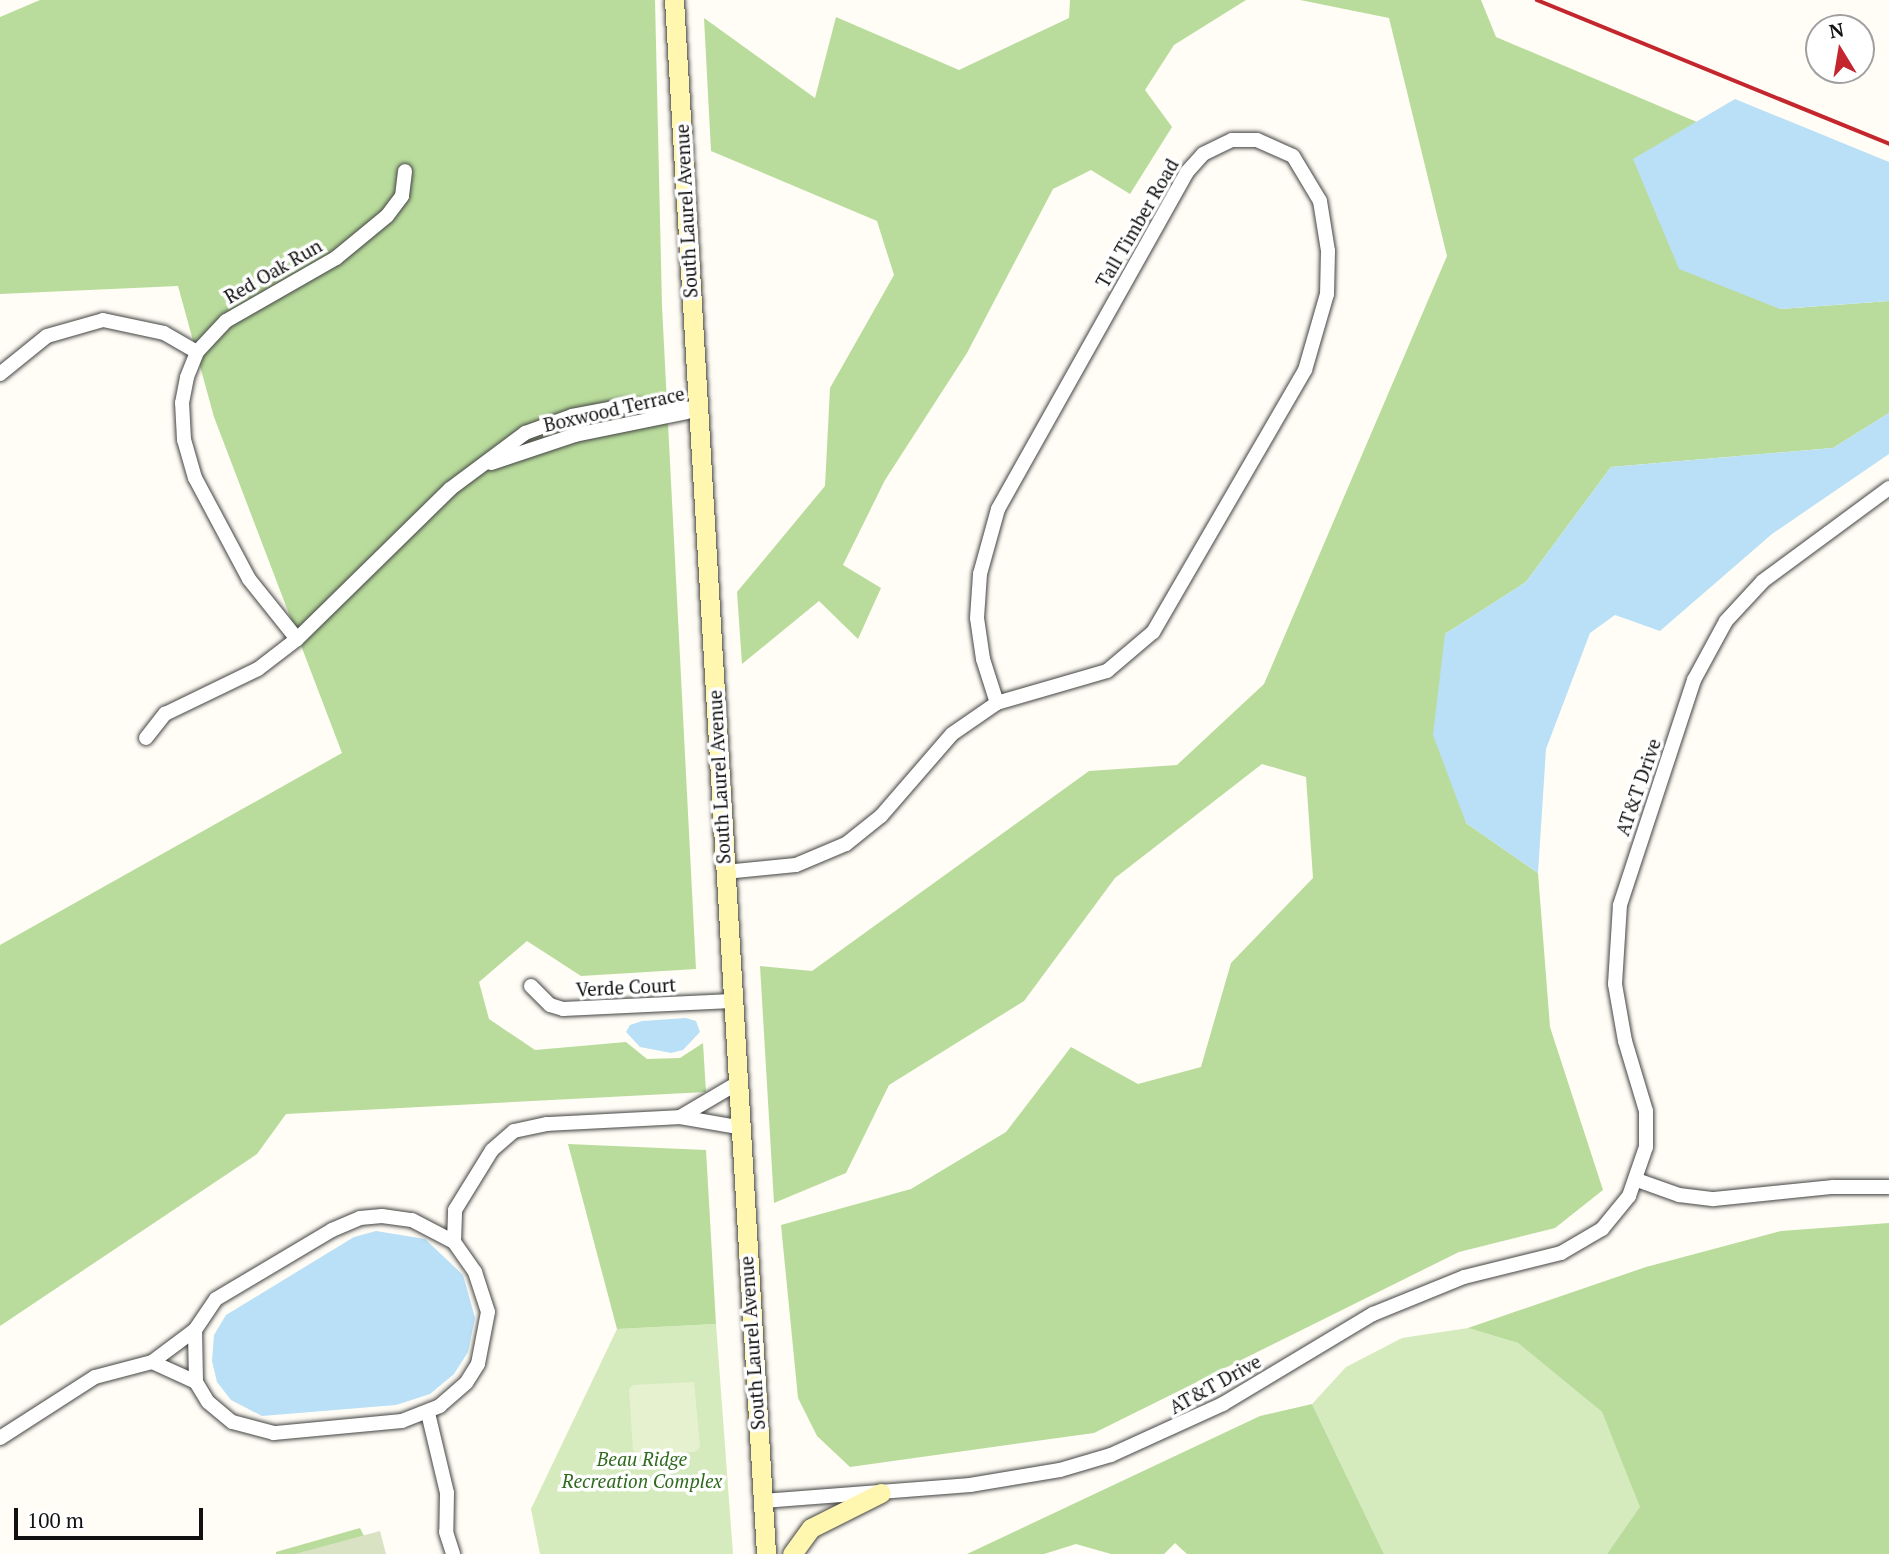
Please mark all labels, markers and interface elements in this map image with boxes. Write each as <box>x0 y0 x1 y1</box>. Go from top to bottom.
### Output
north arrow <box>1805 14 1875 84</box>
text: N <box>1827 16 1846 44</box>
street label: South Laurel Avenue <box>670 123 702 299</box>
street label: Tall Timber Road <box>1091 155 1183 291</box>
street label: Red Oak Run <box>220 234 326 308</box>
street label: Boxwood Terrace <box>541 382 687 436</box>
street label: South Laurel Avenue <box>703 689 735 865</box>
street label: AT&T Drive <box>1611 735 1665 839</box>
street label: Verde Court <box>575 973 677 1001</box>
street label: South Laurel Avenue <box>735 1255 769 1431</box>
street label: AT&T Drive <box>1165 1349 1265 1419</box>
park label: Beau Ridge Recreation Complex <box>562 1448 722 1492</box>
scale bar <box>18 1494 206 1538</box>
text: 100 m <box>27 1506 84 1534</box>

